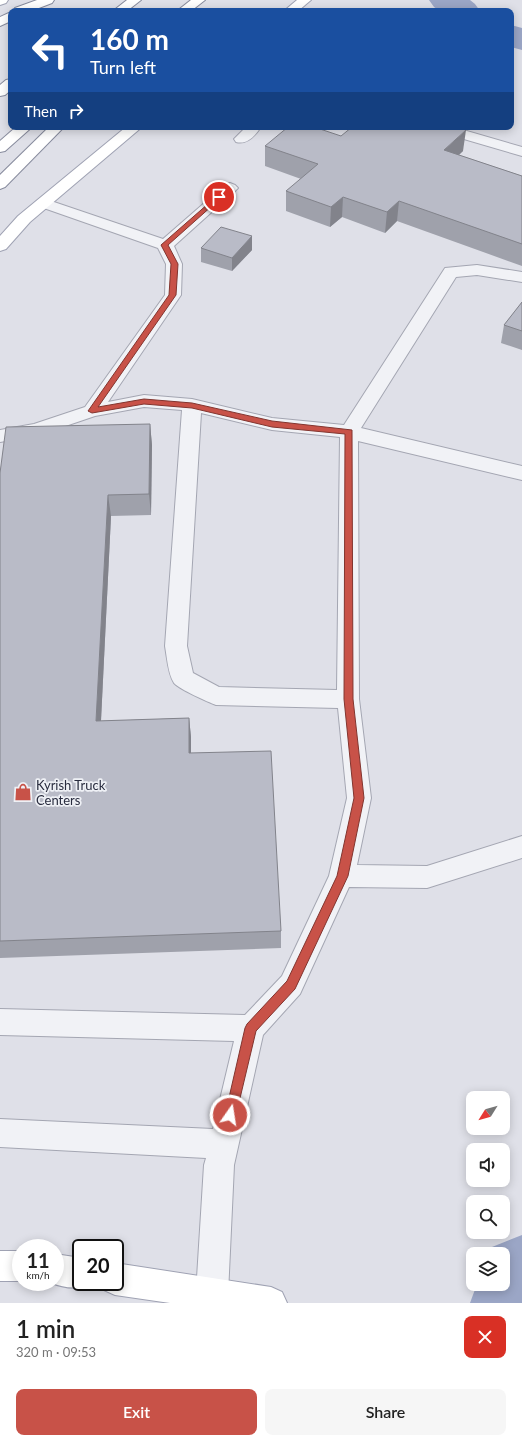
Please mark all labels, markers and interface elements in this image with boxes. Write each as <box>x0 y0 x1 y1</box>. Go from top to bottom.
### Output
text: 160 m <box>90 22 169 56</box>
icon: left <box>24 24 76 76</box>
text: Turn left <box>90 56 156 78</box>
icon: right <box>65 100 87 122</box>
text: Then <box>24 102 57 120</box>
pin <box>202 180 236 214</box>
icon: arrive <box>208 186 230 208</box>
place label: Kyrish Truck Centers <box>36 777 106 808</box>
shop icon: Kyrish Truck Centers <box>13 782 33 802</box>
north arrow <box>466 1091 510 1135</box>
map controls <box>466 1091 510 1291</box>
position arrow <box>209 1094 251 1136</box>
button: sound <box>466 1143 510 1187</box>
button: search <box>466 1195 510 1239</box>
speed limit sign: 20 <box>72 1239 124 1291</box>
button: layers <box>466 1247 510 1291</box>
text: 11 <box>26 1248 50 1272</box>
text: km/h <box>26 1269 50 1281</box>
text: 1 min <box>16 1314 75 1343</box>
button: close <box>464 1316 506 1358</box>
text: 320 m · 09:53 <box>16 1344 96 1360</box>
button: Exit <box>16 1389 257 1435</box>
button: Share <box>265 1389 506 1435</box>

